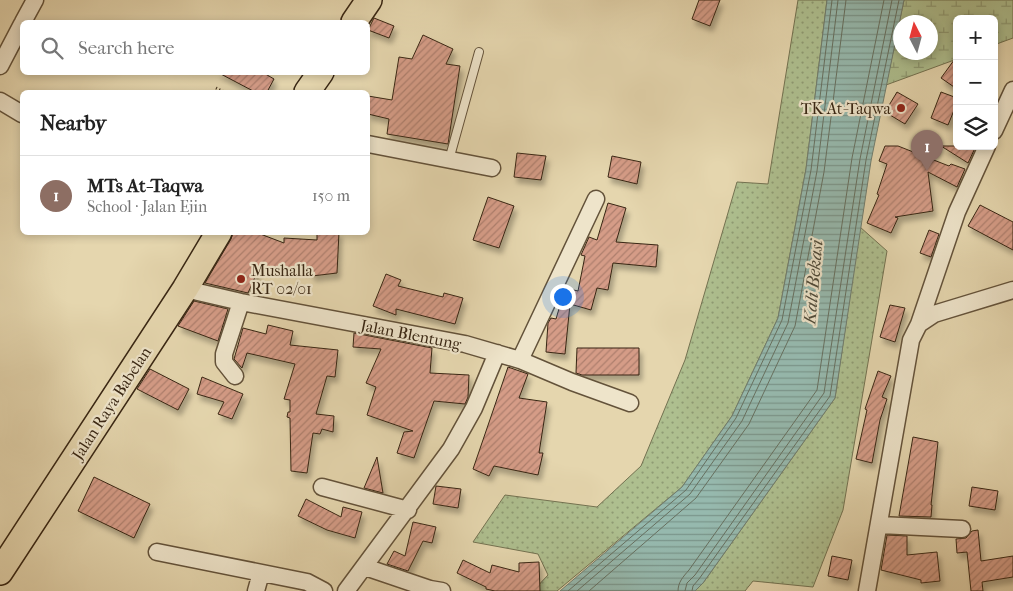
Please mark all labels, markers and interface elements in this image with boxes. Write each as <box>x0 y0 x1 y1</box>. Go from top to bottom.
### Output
north arrow <box>893 15 938 60</box>
map controls <box>953 15 998 150</box>
button: + <box>953 15 998 60</box>
search box <box>20 20 370 75</box>
icon: search <box>38 34 66 62</box>
text: Search here <box>78 37 174 59</box>
button: − <box>953 60 998 105</box>
place label: TK At-Taqwa <box>801 99 892 118</box>
marker: TK At-Taqwa <box>895 102 907 114</box>
button: layers <box>953 105 998 150</box>
text: Nearby <box>40 111 106 135</box>
pin: 1 <box>911 130 943 171</box>
text: MTs At-Taqwa <box>87 175 203 197</box>
text: 1 <box>53 186 59 205</box>
text: 150 m <box>312 186 350 205</box>
text: School · Jalan Ejin <box>87 197 207 216</box>
water label: Kali Bekasi <box>799 237 828 327</box>
place label: Mushalla RT 02/01 <box>251 261 314 298</box>
marker: Mushalla RT 02/01 <box>235 273 247 285</box>
your location <box>550 284 576 310</box>
street label: Jalan Blentung <box>357 315 463 354</box>
street label: Jalan Raya Babelan <box>67 343 155 465</box>

